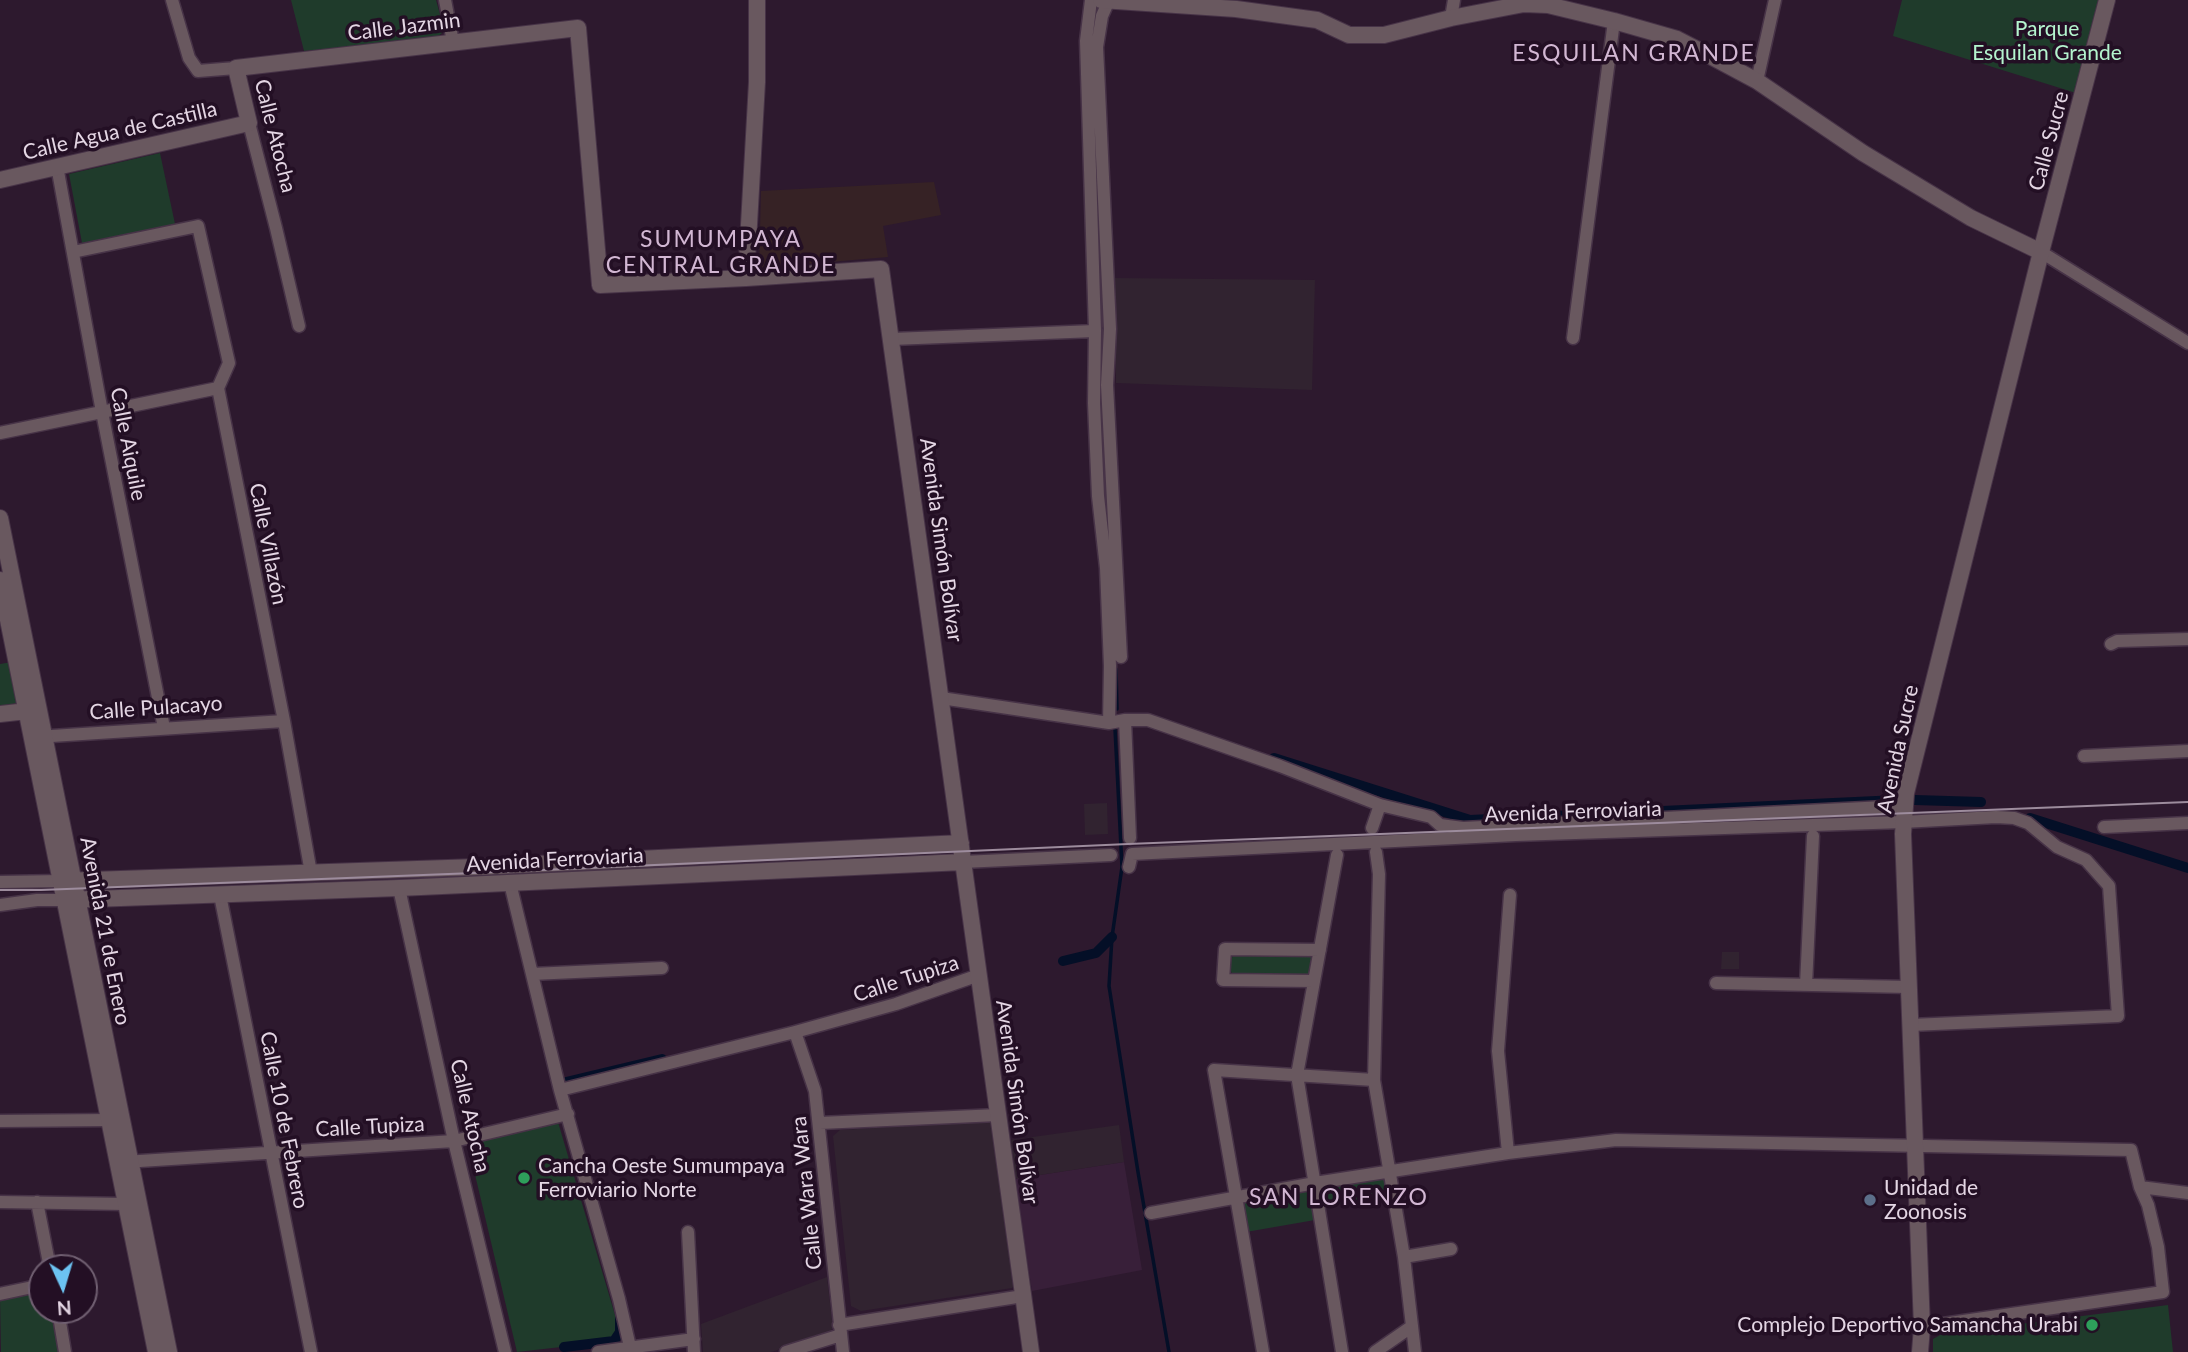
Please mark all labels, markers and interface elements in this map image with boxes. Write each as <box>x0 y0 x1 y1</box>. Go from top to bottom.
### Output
street label: Calle Jazmin <box>346 8 462 46</box>
park label: Parque Esquilan Grande <box>1972 16 2122 66</box>
district label: ESQUILAN GRANDE <box>1514 40 1754 68</box>
street label: Calle Atocha <box>249 77 301 195</box>
street label: Calle Sucre <box>2024 88 2074 194</box>
street label: Calle Agua de Castilla <box>20 96 220 166</box>
district label: SUMUMPAYA CENTRAL GRANDE <box>607 226 835 280</box>
street label: Calle Aiquile <box>105 385 151 503</box>
street label: Avenida Simón Bolívar <box>914 436 968 644</box>
street label: Calle Villazón <box>244 481 292 607</box>
street label: Avenida Sucre <box>1872 683 1924 815</box>
street label: Calle Pulacayo <box>89 691 223 725</box>
street label: Avenida Ferroviaria <box>1484 796 1662 828</box>
street label: Avenida 21 de Enero <box>74 835 136 1027</box>
street label: Avenida Ferroviaria <box>466 843 644 877</box>
street label: Calle Tupiza <box>850 950 962 1008</box>
street label: Avenida Simón Bolívar <box>990 998 1044 1206</box>
street label: Calle 10 de Febrero <box>254 1029 314 1211</box>
street label: Calle Atocha <box>445 1057 495 1175</box>
street label: Calle Tupiza <box>315 1112 425 1142</box>
street label: Calle Wara Wara <box>786 1115 828 1271</box>
place label: Cancha Oeste Sumumpaya Ferroviario Norte <box>538 1153 785 1203</box>
marker: Cancha Oeste Sumumpaya Ferroviario Norte <box>516 1170 532 1186</box>
place label: Unidad de Zoonosis <box>1884 1175 1978 1225</box>
district label: SAN LORENZO <box>1250 1184 1428 1212</box>
marker: Unidad de Zoonosis <box>1862 1192 1878 1208</box>
north arrow <box>28 1254 98 1324</box>
text: N <box>56 1296 72 1320</box>
place label: Complejo Deportivo Samancha Urabi <box>1737 1312 2078 1338</box>
marker: Complejo Deportivo Samancha Urabi <box>2084 1317 2100 1333</box>

